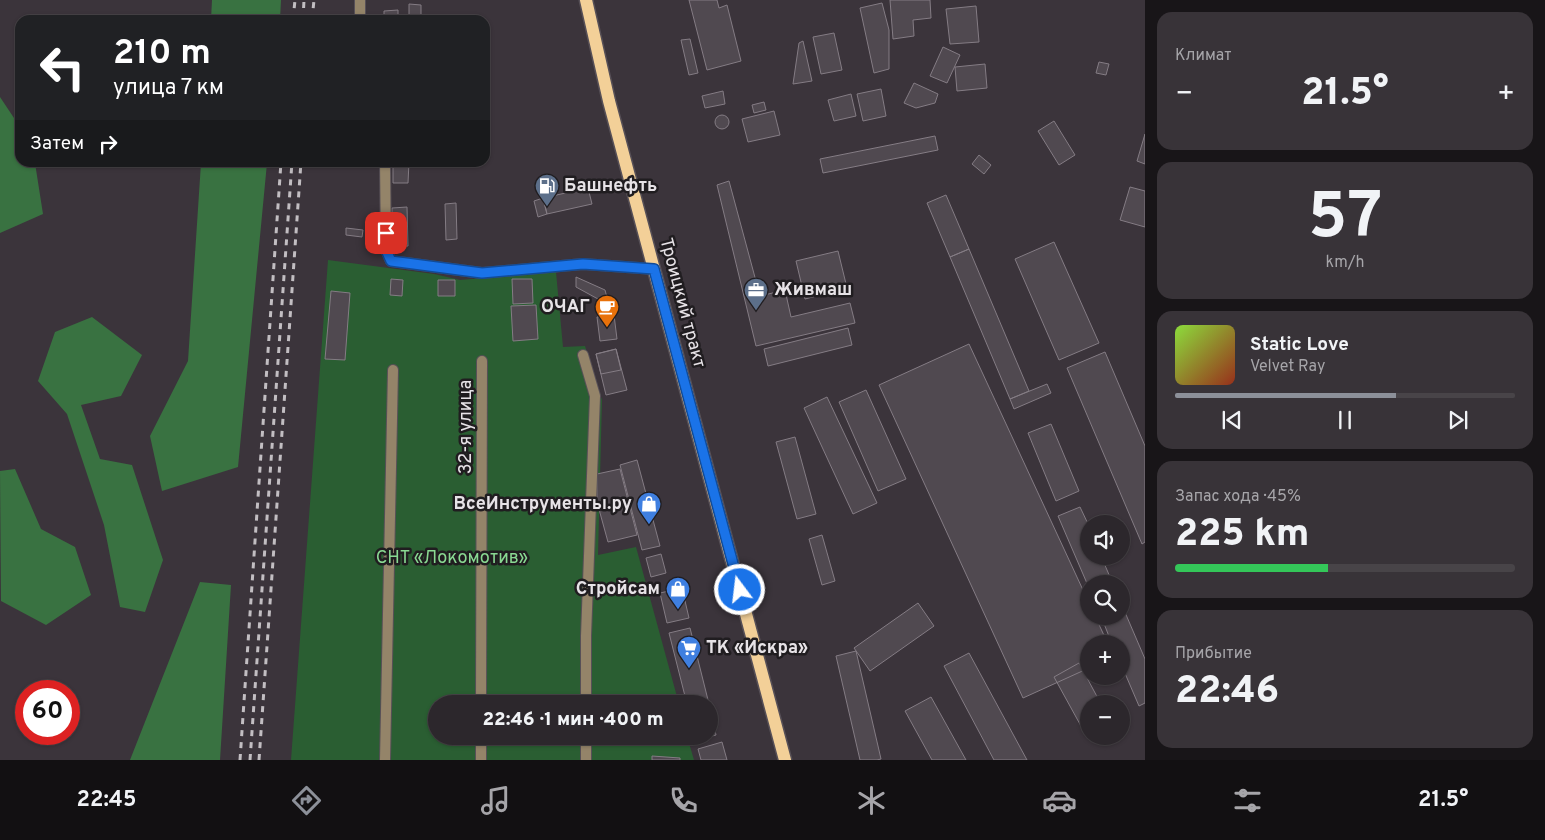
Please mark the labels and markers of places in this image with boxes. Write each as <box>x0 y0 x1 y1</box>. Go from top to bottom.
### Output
fuel station icon: Башнефть <box>534 173 560 207</box>
place label: Башнефть <box>564 175 657 198</box>
pin <box>365 212 407 254</box>
office icon: Живмаш <box>743 277 769 311</box>
place label: Живмаш <box>774 279 852 302</box>
cafe icon: ОЧАГ <box>594 294 620 328</box>
place label: ОЧАГ <box>541 296 590 319</box>
shop icon: ВсеИнструменты.ру <box>636 491 662 525</box>
place label: ВсеИнструменты.ру <box>453 493 632 516</box>
shop icon: Стройсам <box>665 576 691 610</box>
place label: Стройсам <box>576 578 660 601</box>
supermarket icon: ТК «Искра» <box>676 635 702 669</box>
place label: ТК «Искра» <box>706 637 808 660</box>

